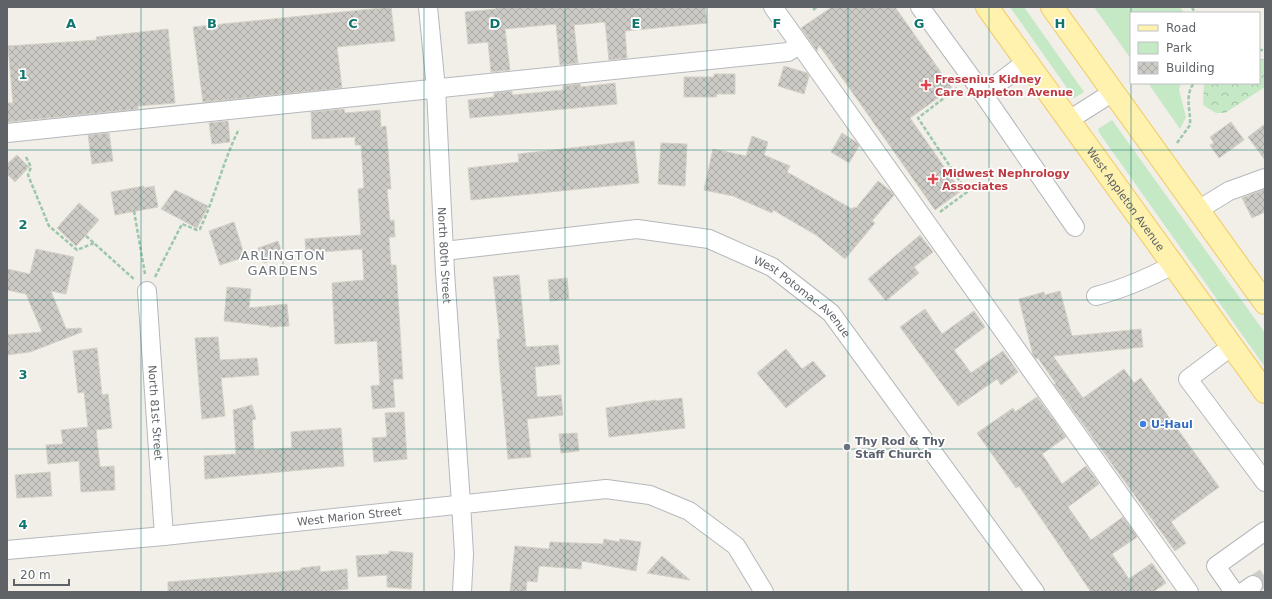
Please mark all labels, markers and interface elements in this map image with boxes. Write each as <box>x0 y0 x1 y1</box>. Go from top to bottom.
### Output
legend <box>1130 12 1260 84</box>
text: A <box>66 16 76 31</box>
text: B <box>207 16 217 31</box>
text: C <box>348 16 358 31</box>
text: D <box>490 16 501 31</box>
text: E <box>632 16 640 31</box>
text: F <box>773 16 781 31</box>
text: G <box>914 16 924 31</box>
text: H <box>1055 16 1065 31</box>
text: Road <box>1166 21 1196 35</box>
text: Park <box>1166 41 1192 55</box>
text: Building <box>1166 61 1215 75</box>
text: 1 <box>18 67 28 82</box>
place label: Fresenius Kidney Care Appleton Avenue <box>935 73 1073 99</box>
marker: Fresenius Kidney Care Appleton Avenue <box>920 79 932 91</box>
street label: West Appleton Avenue <box>1084 145 1167 254</box>
place label: Midwest Nephrology Associates <box>942 167 1070 193</box>
marker: Midwest Nephrology Associates <box>927 173 939 185</box>
street label: North 80th Street <box>435 207 453 305</box>
text: 2 <box>18 217 28 232</box>
district label: ARLINGTON GARDENS <box>240 248 326 278</box>
street label: West Potomac Avenue <box>752 254 853 340</box>
street label: North 81st Street <box>145 365 165 461</box>
text: 3 <box>18 367 28 382</box>
place label: U-Haul <box>1151 418 1193 431</box>
marker: U-Haul <box>1138 419 1148 429</box>
place label: Thy Rod & Thy Staff Church <box>855 435 945 461</box>
marker: Thy Rod & Thy Staff Church <box>842 442 852 452</box>
street label: West Marion Street <box>296 505 403 529</box>
text: 4 <box>18 517 28 532</box>
scale bar <box>14 561 69 587</box>
text: 20 m <box>20 568 51 582</box>

